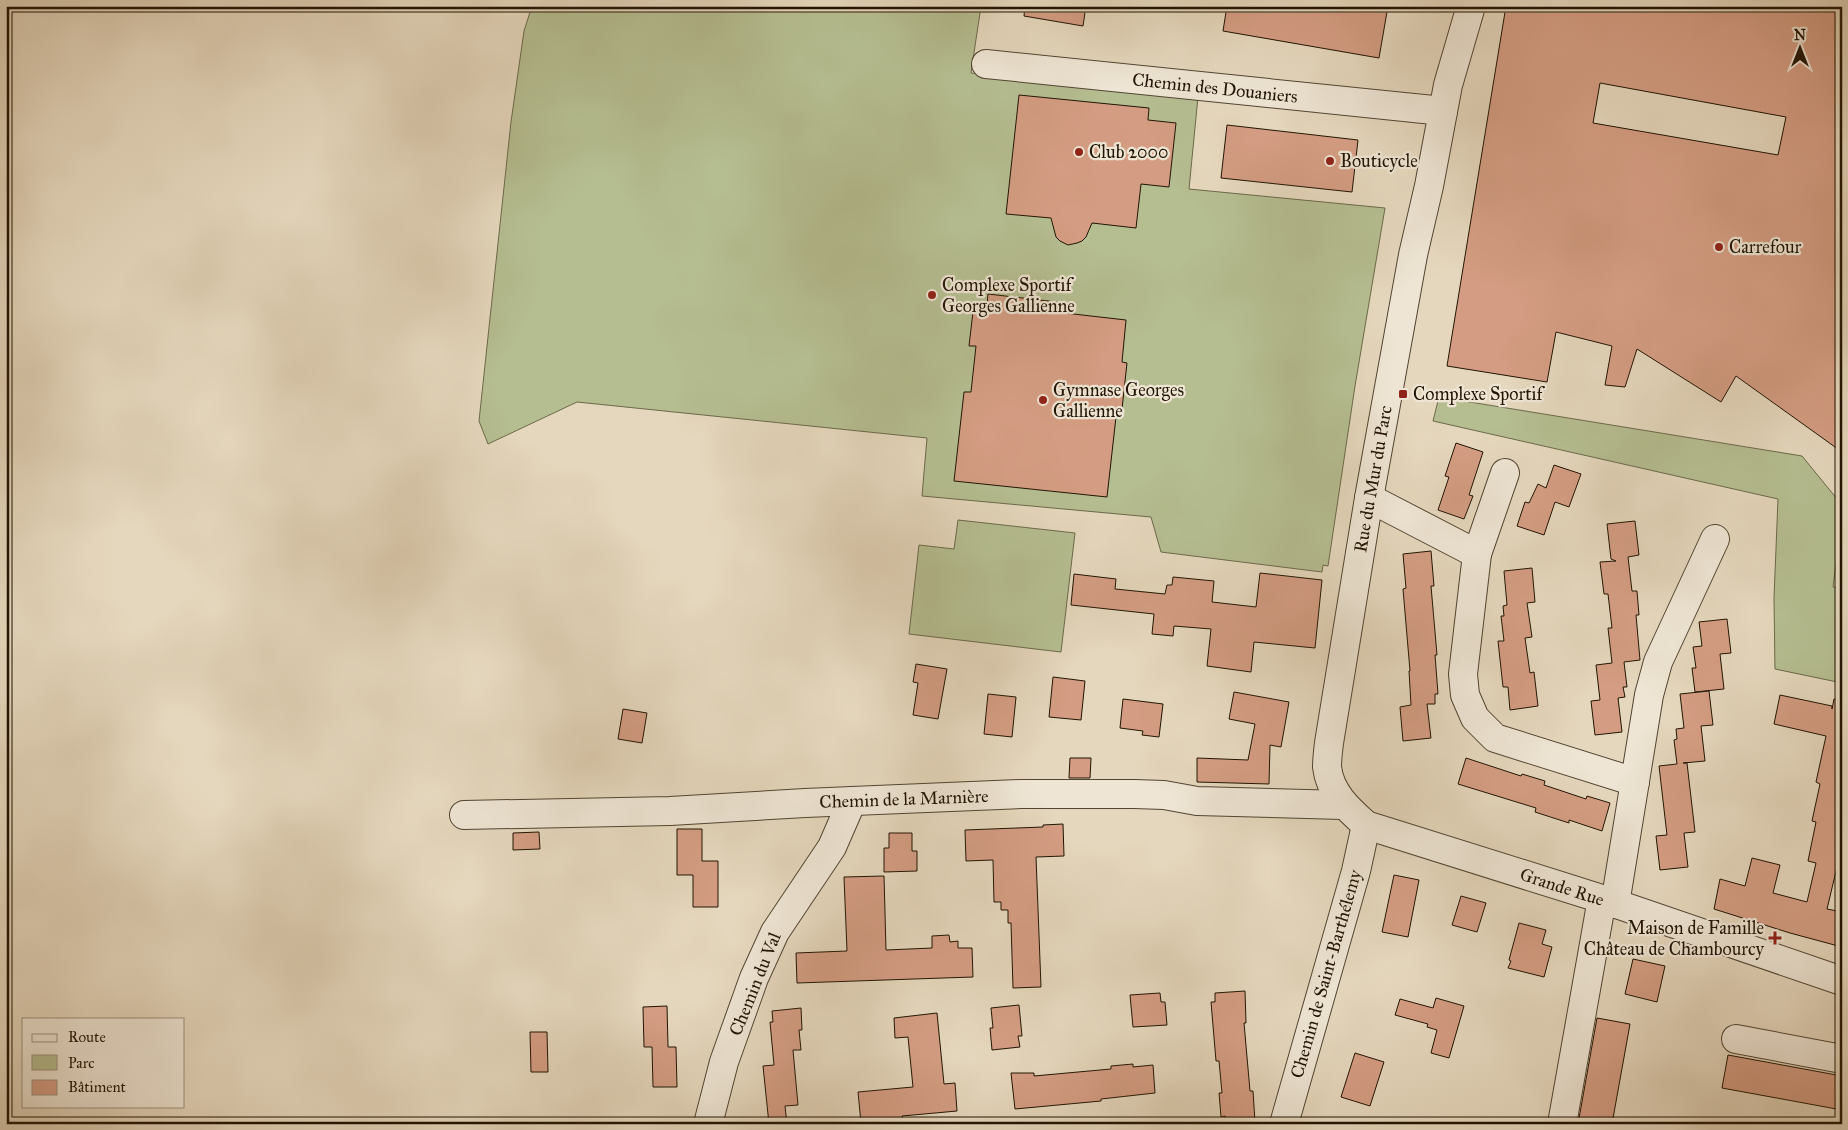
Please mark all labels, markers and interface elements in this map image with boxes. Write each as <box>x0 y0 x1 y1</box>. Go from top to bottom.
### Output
north arrow <box>1776 22 1826 72</box>
text: N <box>1794 27 1806 44</box>
street label: Chemin des Douaniers <box>1131 68 1299 108</box>
place label: Club 2000 <box>1089 141 1169 163</box>
marker: Club 2000 <box>1073 146 1085 158</box>
place label: Bouticycle <box>1340 150 1418 172</box>
marker: Bouticycle <box>1324 155 1336 167</box>
place label: Carrefour <box>1729 236 1801 258</box>
marker: Carrefour <box>1713 241 1725 253</box>
place label: Complexe Sportif Georges Gallienne <box>942 274 1075 318</box>
marker: Complexe Sportif Georges Gallienne <box>926 289 938 301</box>
place label: Gymnase Georges Gallienne <box>1053 379 1184 422</box>
place label: Complexe Sportif <box>1413 383 1545 405</box>
marker: Complexe Sportif <box>1397 388 1409 400</box>
marker: Gymnase Georges Gallienne <box>1037 394 1049 406</box>
street label: Rue du Mur du Parc <box>1349 403 1397 554</box>
street label: Chemin de la Marnière <box>819 785 989 813</box>
street label: Grande Rue <box>1517 863 1607 911</box>
street label: Chemin de Saint-Barthélemy <box>1286 867 1366 1081</box>
place label: Maison de Famille Château de Chambourcy <box>1584 917 1765 960</box>
street label: Chemin du Val <box>724 929 786 1039</box>
marker: Maison de Famille Château de Chambourcy <box>1768 931 1782 945</box>
legend <box>22 1018 185 1108</box>
text: Route <box>68 1028 106 1046</box>
text: Parc <box>68 1054 95 1072</box>
text: Bâtiment <box>68 1078 127 1096</box>

